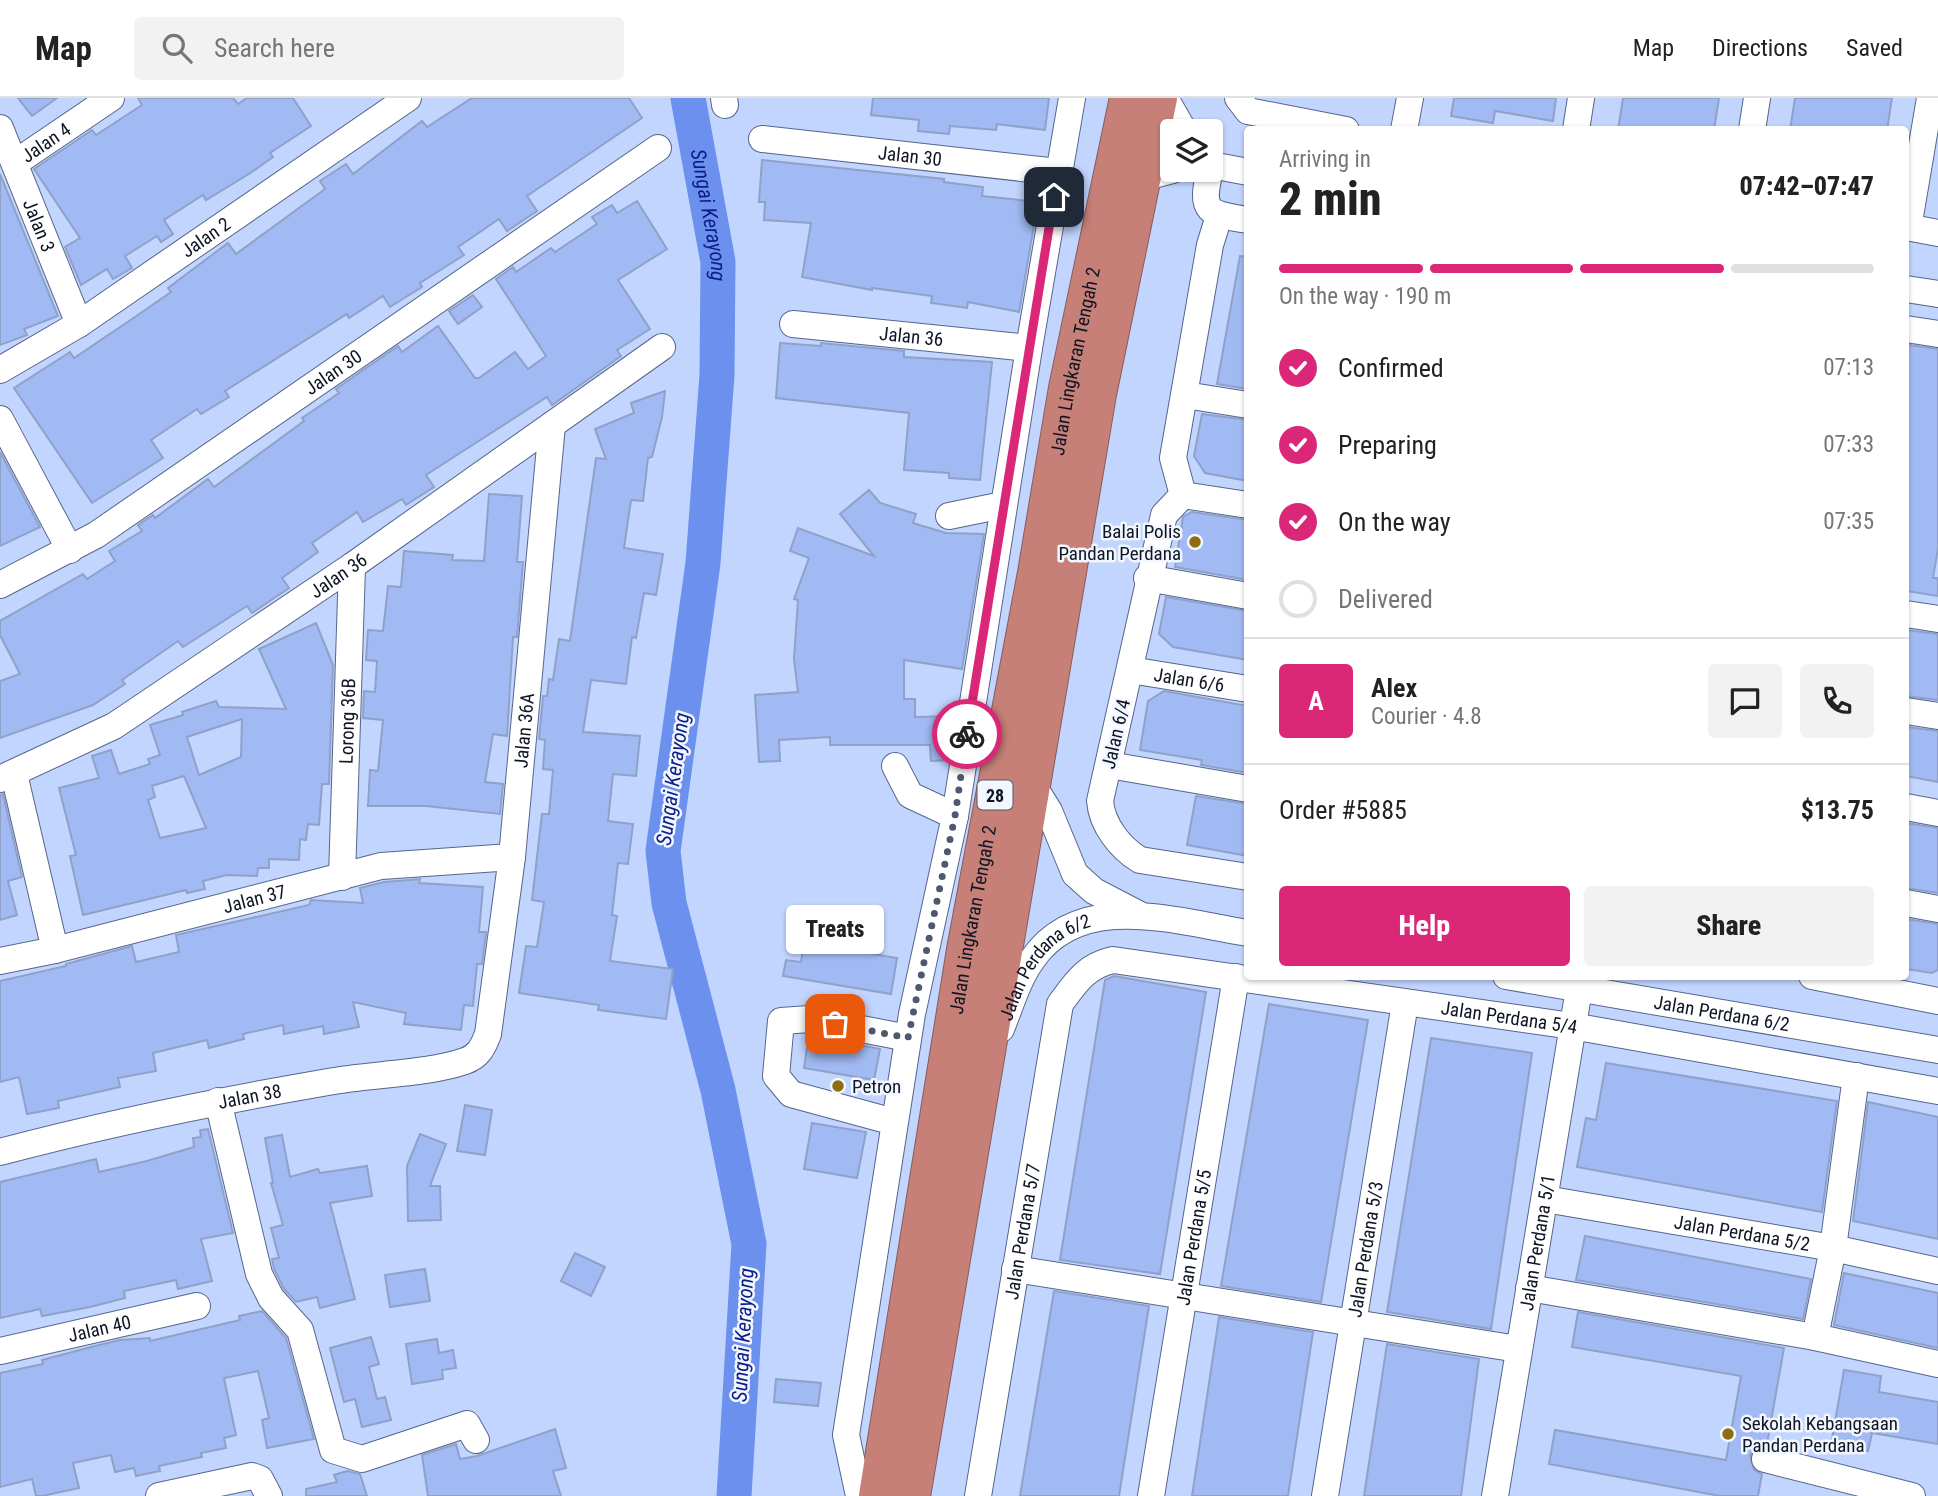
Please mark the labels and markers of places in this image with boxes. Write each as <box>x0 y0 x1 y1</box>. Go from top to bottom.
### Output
pin <box>1024 167 1084 227</box>
place label: Balai Polis Pandan Perdana <box>1058 520 1181 565</box>
marker: Balai Polis Pandan Perdana <box>1187 534 1203 550</box>
callout: Treats <box>786 905 884 954</box>
pin <box>805 994 865 1054</box>
place label: Petron <box>852 1075 901 1098</box>
marker: Petron <box>830 1078 846 1094</box>
place label: Sekolah Kebangsaan Pandan Perdana <box>1742 1412 1898 1457</box>
marker: Sekolah Kebangsaan Pandan Perdana <box>1720 1426 1736 1442</box>

